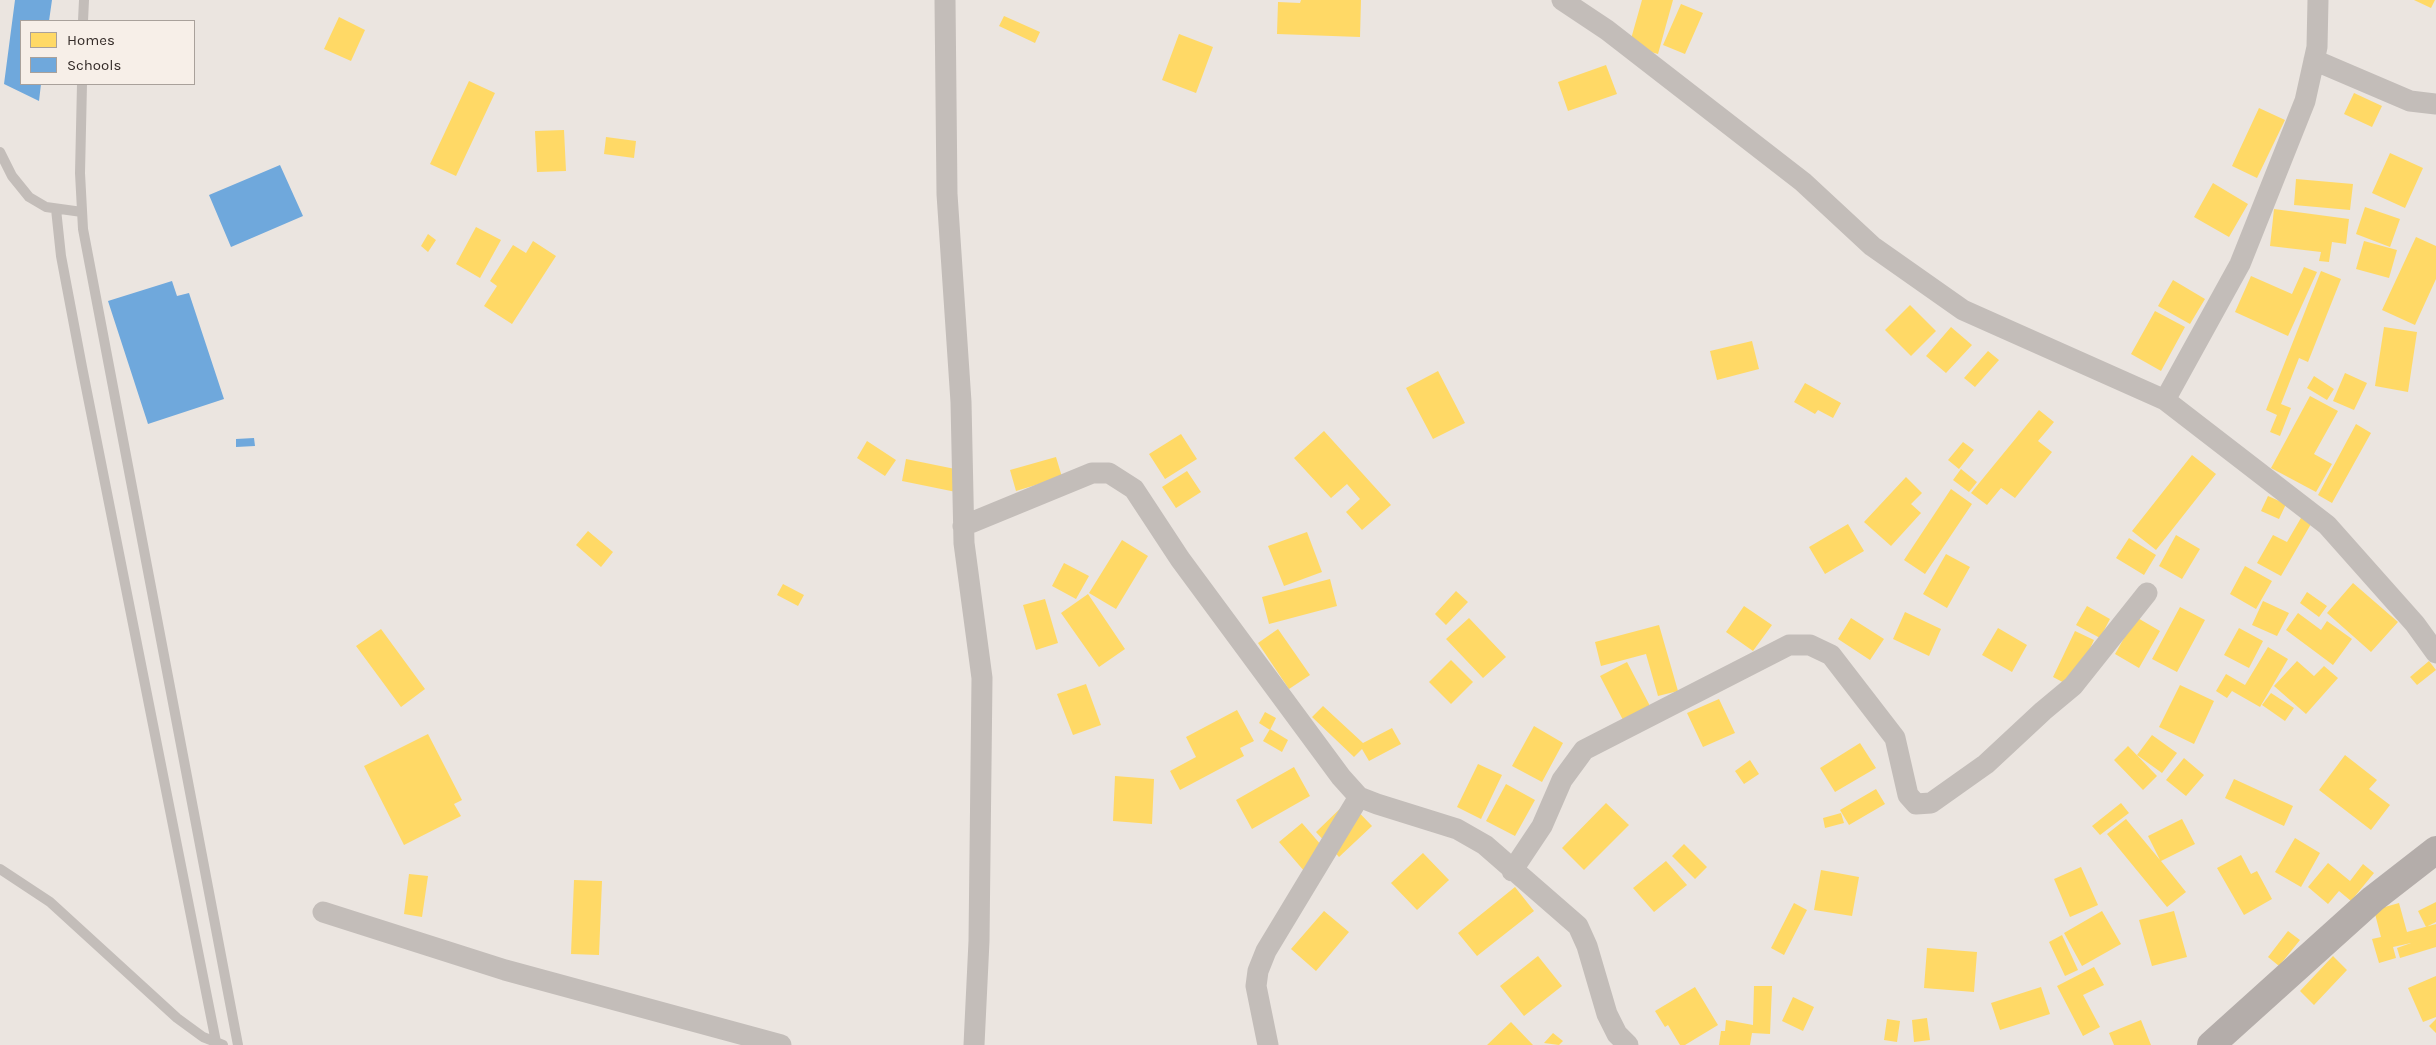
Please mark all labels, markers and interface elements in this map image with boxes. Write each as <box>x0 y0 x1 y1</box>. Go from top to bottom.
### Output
legend <box>20 20 195 85</box>
text: Homes <box>67 31 115 49</box>
text: Schools <box>67 56 121 74</box>

